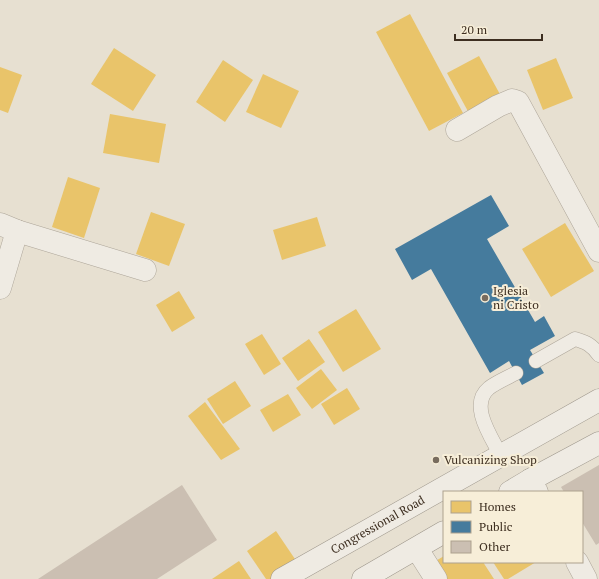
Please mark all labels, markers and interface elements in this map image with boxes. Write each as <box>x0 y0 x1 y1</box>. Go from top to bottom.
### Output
scale bar <box>455 16 542 42</box>
text: 20 m <box>461 22 488 37</box>
place label: Iglesia ni Cristo <box>493 283 539 312</box>
marker: Iglesia ni Cristo <box>480 293 490 303</box>
place label: Vulcanizing Shop <box>444 452 537 467</box>
marker: Vulcanizing Shop <box>431 455 441 465</box>
legend <box>443 491 583 563</box>
street label: Congressional Road <box>328 492 427 557</box>
text: Homes <box>479 499 516 514</box>
text: Public <box>479 519 513 534</box>
text: Other <box>479 539 510 554</box>

